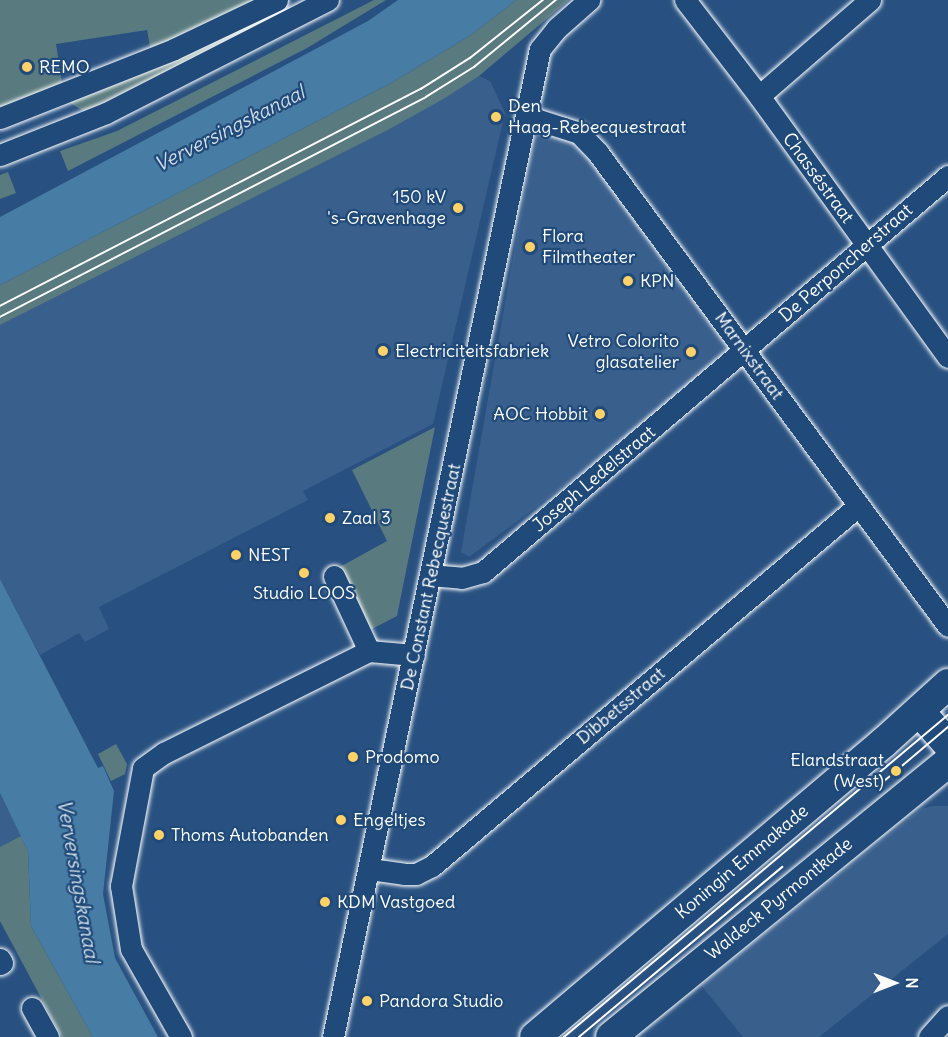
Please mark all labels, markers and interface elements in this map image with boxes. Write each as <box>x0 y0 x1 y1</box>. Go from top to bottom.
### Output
place label: REMO <box>39 56 90 78</box>
marker: REMO <box>20 60 34 74</box>
water label: Verversingskanaal <box>150 80 308 176</box>
place label: Den Haag-Rebecquestraat <box>508 96 686 138</box>
marker: Den Haag-Rebecquestraat <box>489 110 503 124</box>
street label: Chasséstraat <box>778 129 858 227</box>
place label: 150 kV 's-Gravenhage <box>327 187 446 230</box>
street label: De Perponcherstraat <box>775 199 917 327</box>
marker: 150 kV 's-Gravenhage <box>451 201 465 215</box>
place label: Flora Filmtheater <box>542 226 635 268</box>
marker: Flora Filmtheater <box>523 240 537 254</box>
place label: KPN <box>640 270 674 292</box>
marker: KPN <box>621 274 635 288</box>
street label: Marnixstraat <box>710 308 788 404</box>
place label: Vetro Colorito glasatelier <box>568 331 679 374</box>
place label: Electriciteitsfabriek <box>395 340 549 362</box>
marker: Electriciteitsfabriek <box>376 344 390 358</box>
marker: Vetro Colorito glasatelier <box>684 345 698 359</box>
place label: AOC Hobbit <box>493 403 588 425</box>
marker: AOC Hobbit <box>593 407 607 421</box>
street label: Joseph Ledelstraat <box>528 422 660 536</box>
street label: De Constant Rebecquestraat <box>396 462 466 692</box>
place label: Zaal 3 <box>342 507 391 529</box>
marker: Zaal 3 <box>323 511 337 525</box>
place label: NEST <box>248 544 290 566</box>
marker: NEST <box>229 548 243 562</box>
marker: Studio LOOS <box>297 566 311 580</box>
place label: Studio LOOS <box>253 582 355 604</box>
street label: Dibbetsstraat <box>572 663 670 749</box>
place label: Prodomo <box>365 746 440 768</box>
marker: Prodomo <box>346 750 360 764</box>
place label: Elandstraat (West) <box>790 750 884 792</box>
marker: Elandstraat (West) <box>889 764 903 778</box>
water label: Verversingskanaal <box>53 798 105 964</box>
street label: Koningin Emmakade <box>671 800 813 924</box>
place label: Engeltjes <box>353 809 426 831</box>
marker: Engeltjes <box>334 813 348 827</box>
place label: Thoms Autobanden <box>171 824 329 846</box>
marker: Thoms Autobanden <box>152 828 166 842</box>
street label: Waldeck Pyrmontkade <box>701 833 857 965</box>
place label: KDM Vastgoed <box>337 891 455 913</box>
marker: KDM Vastgoed <box>318 895 332 909</box>
north arrow <box>864 953 924 1013</box>
text: N <box>902 977 922 989</box>
place label: Pandora Studio <box>379 990 503 1012</box>
marker: Pandora Studio <box>360 994 374 1008</box>

